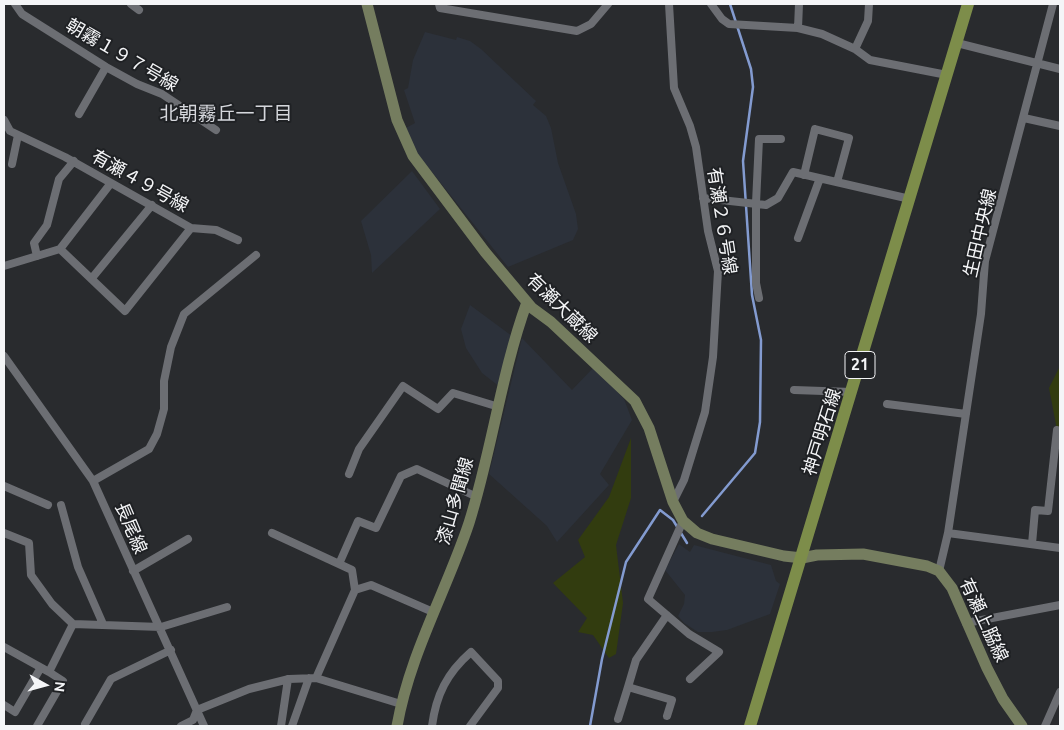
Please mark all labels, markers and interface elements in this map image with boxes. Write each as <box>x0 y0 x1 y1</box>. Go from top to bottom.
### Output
street label: 朝霧１９７号線 <box>62 14 182 96</box>
district label: 北朝霧丘一丁目 <box>160 103 292 125</box>
street label: 有瀬４９号線 <box>88 145 192 217</box>
street label: 有瀬２６号線 <box>703 166 741 276</box>
street label: 生田中央線 <box>959 187 1001 279</box>
street label: 有瀬大蔵線 <box>522 269 602 347</box>
road number: 21 <box>845 352 875 378</box>
street label: 神戸明石線 <box>799 386 845 478</box>
street label: 漆山多聞線 <box>432 455 478 547</box>
street label: 長尾線 <box>111 499 151 557</box>
street label: 有瀬上脇線 <box>955 575 1013 665</box>
north arrow <box>20 660 70 710</box>
text: N <box>51 681 68 693</box>

